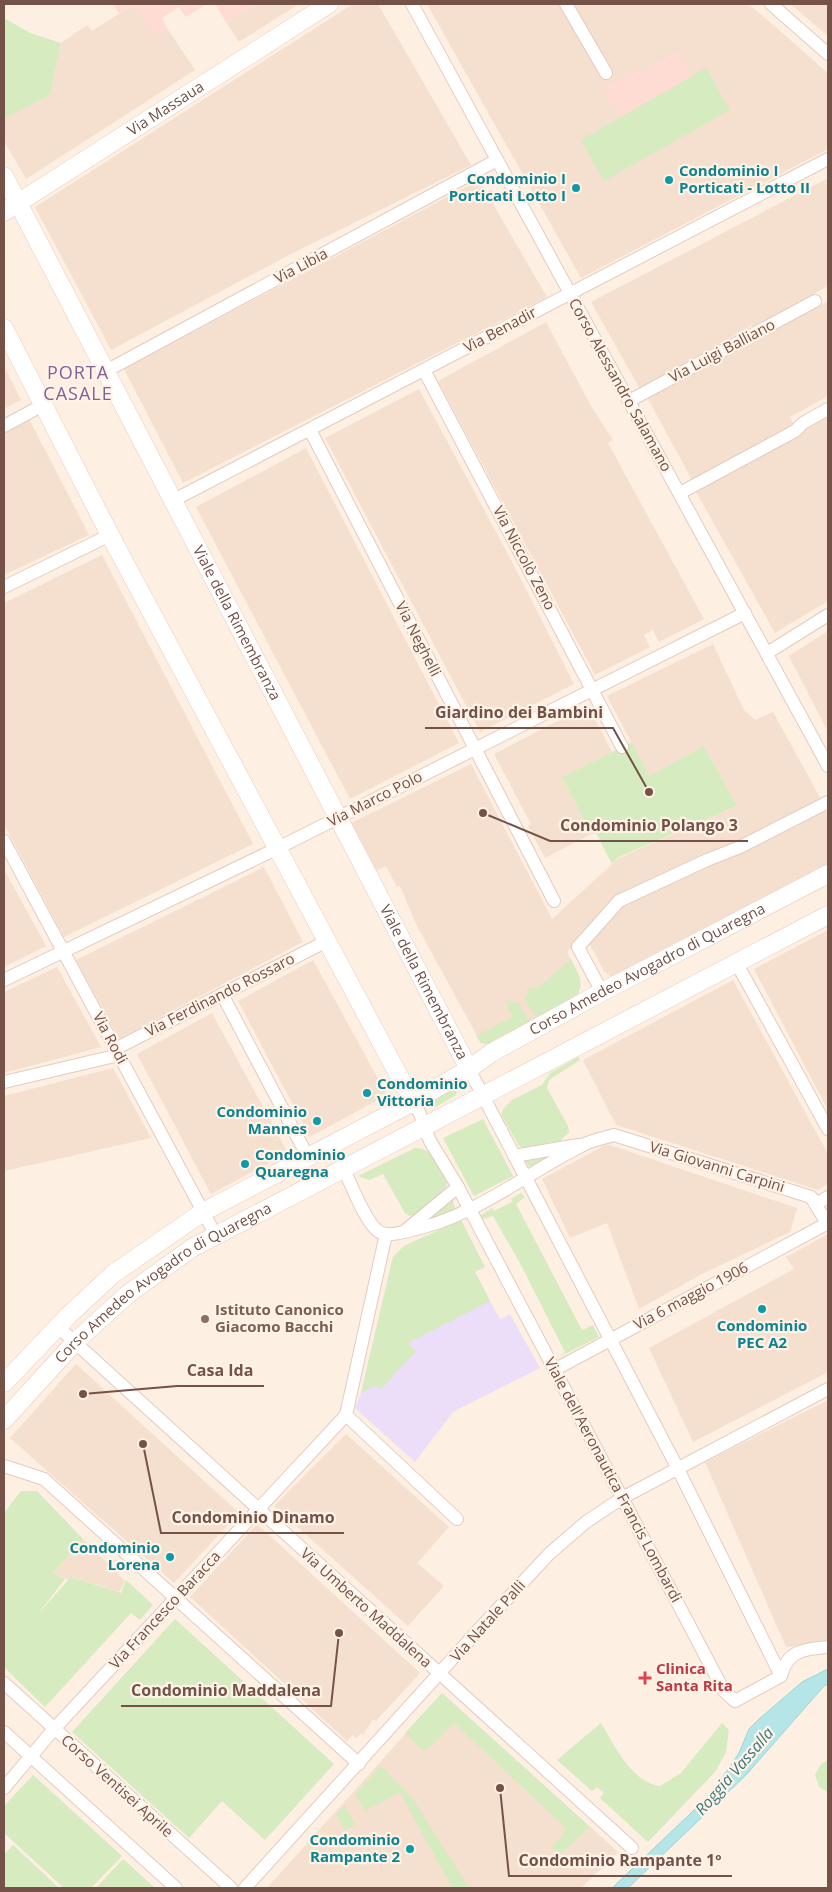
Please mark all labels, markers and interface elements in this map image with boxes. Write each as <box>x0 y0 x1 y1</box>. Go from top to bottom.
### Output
street label: Via Massaua <box>123 76 207 140</box>
place label: Condominio I Porticati - Lotto II <box>679 160 810 197</box>
place label: Condominio I Porticati Lotto I <box>449 168 566 205</box>
marker: Condominio I Porticati - Lotto II <box>663 174 675 186</box>
marker: Condominio I Porticati Lotto I <box>570 182 582 194</box>
street label: Via Libia <box>270 243 331 288</box>
street label: Corso Alessandro Salamano <box>565 294 677 475</box>
street label: Via Benadir <box>460 302 539 357</box>
street label: Via Luigi Balliano <box>665 314 778 387</box>
district label: PORTA CASALE <box>43 360 113 405</box>
street label: Via Niccolò Zeno <box>489 502 561 613</box>
street label: Viale della Rimembranza <box>189 542 286 704</box>
street label: Via Neghelli <box>391 598 446 680</box>
callout: Giardino dei Bambini <box>425 697 613 728</box>
text: Giardino dei Bambini <box>435 701 603 723</box>
street label: Via Marco Polo <box>324 766 425 831</box>
callout: Condominio Polango 3 <box>550 810 748 841</box>
text: Condominio Polango 3 <box>560 814 738 836</box>
street label: Corso Amedeo Avogadro di Quaregna <box>525 898 768 1039</box>
street label: Viale della Rimembranza <box>376 901 473 1063</box>
street label: Via Ferdinando Rossaro <box>141 948 298 1041</box>
street label: Via Rodi <box>89 1008 133 1067</box>
place label: Condominio Vittoria <box>377 1073 468 1110</box>
marker: Condominio Vittoria <box>361 1087 373 1099</box>
place label: Condominio Mannes <box>216 1101 307 1138</box>
marker: Condominio Mannes <box>311 1115 323 1127</box>
street label: Via Giovanni Carpini <box>647 1136 787 1196</box>
place label: Condominio Quaregna <box>255 1144 346 1181</box>
marker: Condominio Quaregna <box>239 1158 251 1170</box>
street label: Corso Amedeo Avogadro di Quaregna <box>50 1197 274 1367</box>
street label: Via 6 maggio 1906 <box>630 1256 751 1334</box>
place label: Istituto Canonico Giacomo Bacchi <box>215 1299 344 1336</box>
marker: Condominio PEC A2 <box>756 1303 768 1315</box>
marker: Istituto Canonico Giacomo Bacchi <box>199 1313 211 1325</box>
place label: Condominio PEC A2 <box>717 1315 807 1352</box>
street label: Viale dell'Aeronautica Francis Lombardi <box>541 1354 687 1606</box>
callout: Casa Ida <box>177 1355 264 1386</box>
text: Casa Ida <box>187 1359 253 1381</box>
callout: Condominio Dinamo <box>161 1502 344 1533</box>
text: Condominio Dinamo <box>171 1506 335 1528</box>
place label: Condominio Lorena <box>69 1537 160 1574</box>
street label: Via Umberto Maddalena <box>297 1543 437 1672</box>
street label: Via Francesco Baracca <box>104 1546 224 1673</box>
marker: Condominio Lorena <box>164 1551 176 1563</box>
street label: Via Natale Palli <box>445 1575 529 1665</box>
place label: Clinica Santa Rita <box>656 1658 733 1695</box>
marker: Clinica Santa Rita <box>638 1671 652 1685</box>
callout: Condominio Maddalena <box>121 1675 331 1706</box>
text: Condominio Maddalena <box>131 1679 321 1701</box>
water label: Roggia Vassalla <box>690 1722 778 1820</box>
street label: Corso Ventisei Aprile <box>57 1730 178 1841</box>
place label: Condominio Rampante 2 <box>309 1829 400 1866</box>
marker: Condominio Rampante 2 <box>404 1843 416 1855</box>
callout: Condominio Rampante 1º <box>509 1845 732 1876</box>
text: Condominio Rampante 1º <box>519 1849 721 1871</box>

